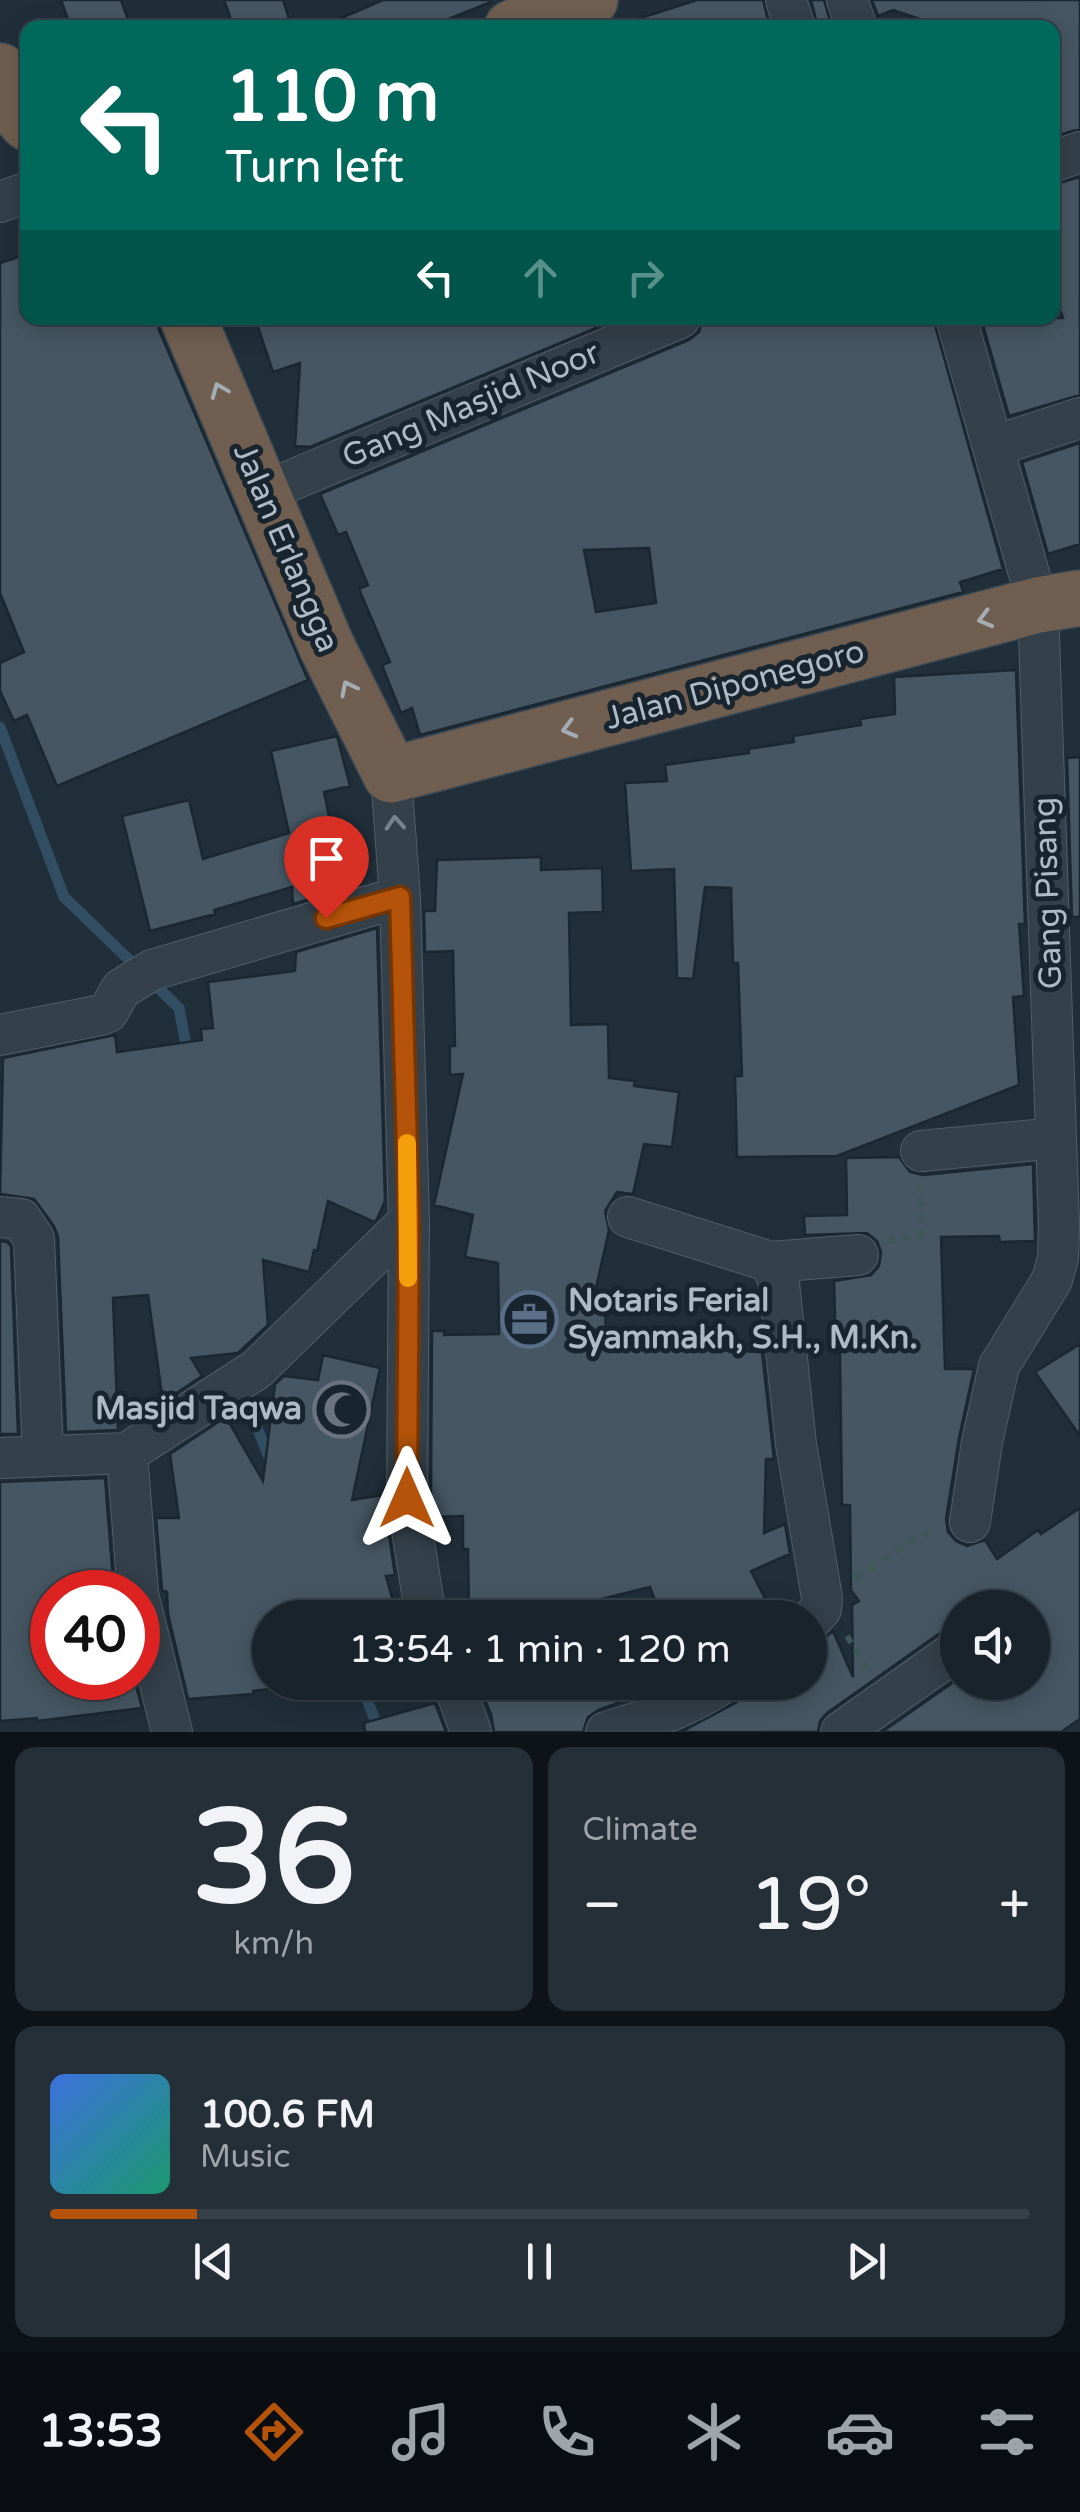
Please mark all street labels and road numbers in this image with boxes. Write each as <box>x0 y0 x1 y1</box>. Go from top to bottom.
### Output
street label: Gang Masjid Noor <box>337 333 606 476</box>
street label: Jalan Erlangga <box>225 438 347 658</box>
street label: Jalan Diponegoro <box>601 632 869 738</box>
street label: Gang Pisang <box>1026 796 1070 990</box>

